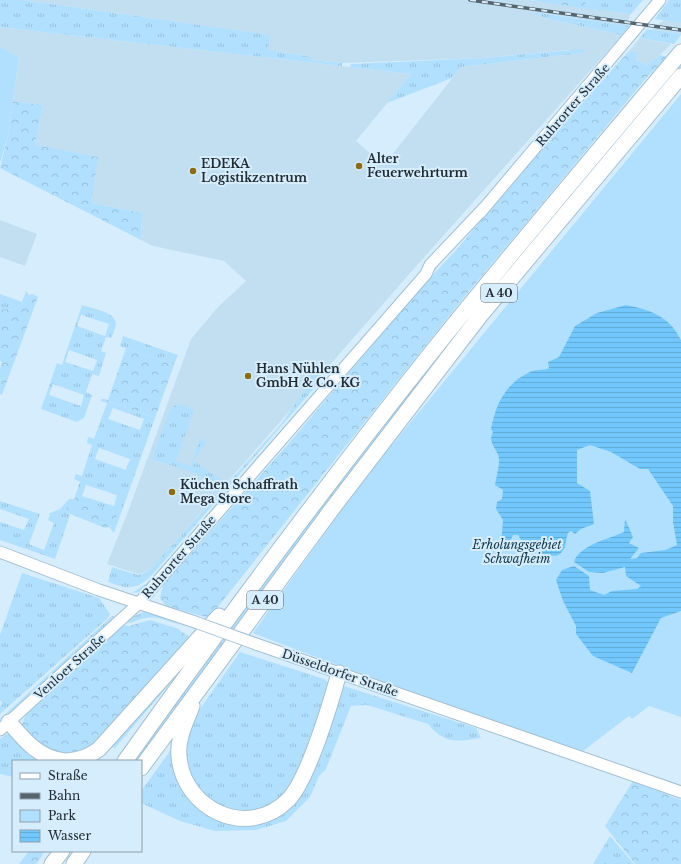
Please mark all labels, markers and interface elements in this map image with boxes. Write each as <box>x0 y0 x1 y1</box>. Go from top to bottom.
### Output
street label: Ruhrorter Straße <box>533 60 613 149</box>
place label: Alter Feuerwehrturm <box>366 151 468 180</box>
place label: EDEKA Logistikzentrum <box>201 156 308 185</box>
marker: Alter Feuerwehrturm <box>354 161 364 171</box>
marker: EDEKA Logistikzentrum <box>188 166 198 176</box>
road number: A 40 <box>481 284 517 302</box>
place label: Hans Nühlen GmbH & Co. KG <box>256 361 360 390</box>
marker: Hans Nühlen GmbH & Co. KG <box>243 371 253 381</box>
place label: Küchen Schaffrath Mega Store <box>180 477 298 506</box>
marker: Küchen Schaffrath Mega Store <box>167 487 177 497</box>
street label: Ruhrorter Straße <box>139 512 219 601</box>
park label: Erholungsgebiet Schwafheim <box>471 537 562 566</box>
road number: A 40 <box>247 591 283 609</box>
street label: Venloer Straße <box>30 631 108 703</box>
street label: Düsseldorfer Straße <box>280 646 400 700</box>
legend <box>12 760 142 852</box>
text: Straße <box>48 768 88 783</box>
text: Bahn <box>48 788 80 803</box>
text: Park <box>48 808 76 823</box>
text: Wasser <box>47 828 91 843</box>

